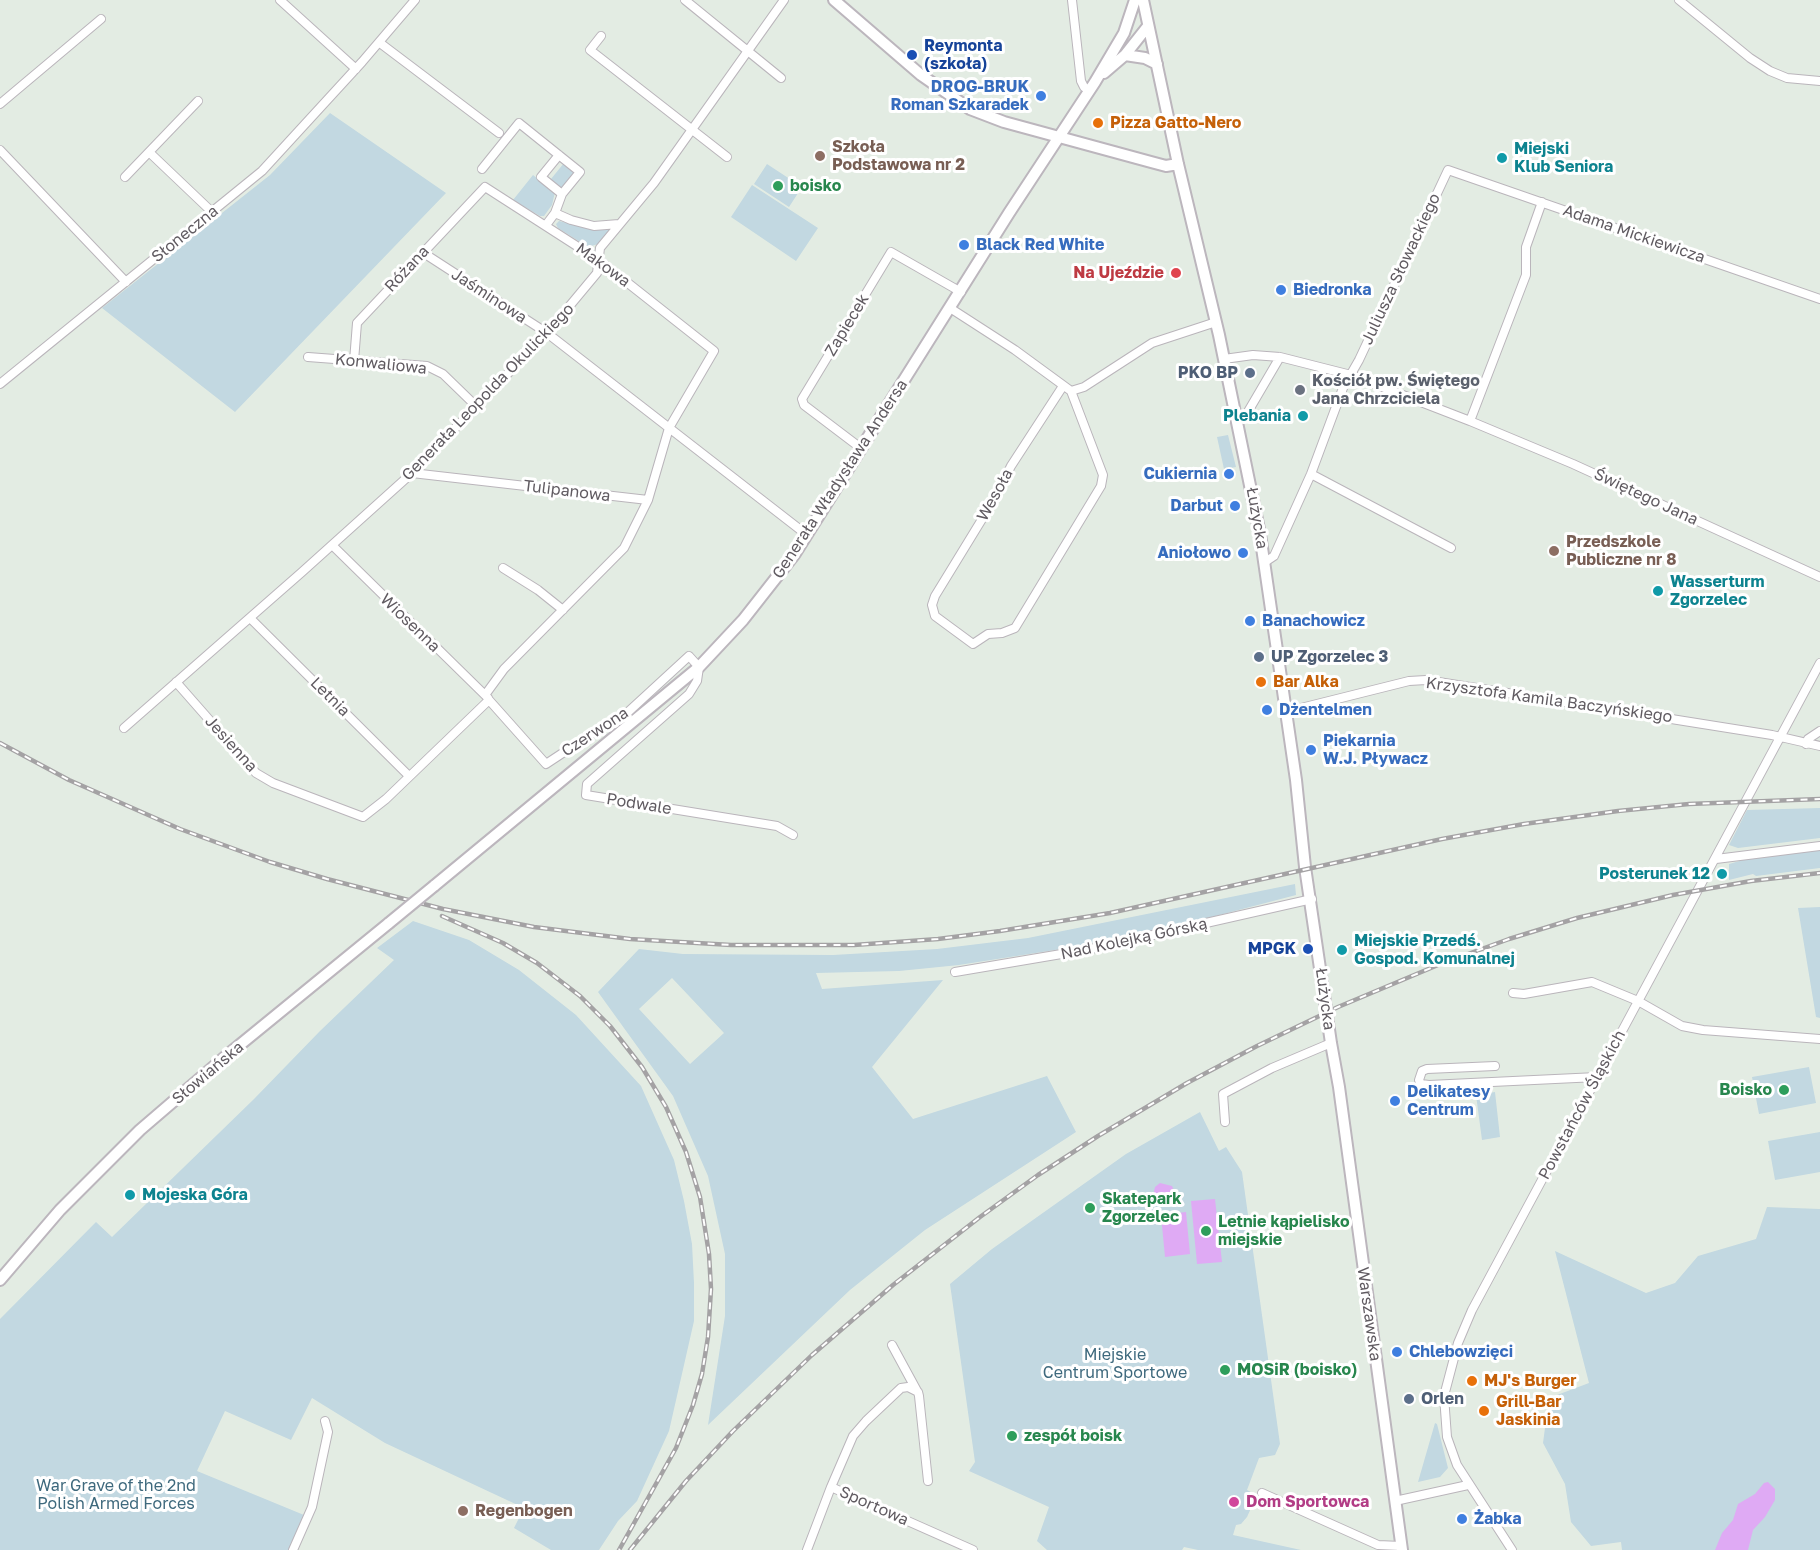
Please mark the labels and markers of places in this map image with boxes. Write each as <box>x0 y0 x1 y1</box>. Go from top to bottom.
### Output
place label: Reymonta (szkoła) <box>924 36 1003 74</box>
marker: Reymonta (szkoła) <box>905 48 919 62</box>
place label: DROG-BRUK Roman Szkaradek <box>891 77 1029 115</box>
marker: DROG-BRUK Roman Szkaradek <box>1034 89 1048 103</box>
place label: Pizza Gatto-Nero <box>1110 113 1241 133</box>
marker: Pizza Gatto-Nero <box>1091 116 1105 130</box>
place label: Szkoła Podstawowa nr 2 <box>832 137 965 175</box>
place label: Miejski Klub Seniora <box>1514 139 1613 177</box>
marker: Szkoła Podstawowa nr 2 <box>813 149 827 163</box>
marker: Miejski Klub Seniora <box>1495 151 1509 165</box>
place label: boisko <box>790 176 841 196</box>
marker: boisko <box>771 179 785 193</box>
place label: Black Red White <box>976 235 1104 255</box>
marker: Black Red White <box>957 238 971 252</box>
place label: Na Ujeździe <box>1073 263 1164 283</box>
marker: Na Ujeździe <box>1169 266 1183 280</box>
place label: Biedronka <box>1293 280 1372 300</box>
marker: Biedronka <box>1274 283 1288 297</box>
place label: PKO BP <box>1178 363 1238 383</box>
marker: PKO BP <box>1243 366 1257 380</box>
place label: Kościół pw. Świętego Jana Chrzciciela <box>1312 371 1480 409</box>
marker: Kościół pw. Świętego Jana Chrzciciela <box>1293 383 1307 397</box>
place label: Plebania <box>1223 406 1291 426</box>
marker: Plebania <box>1296 409 1310 423</box>
place label: Cukiernia <box>1143 464 1217 484</box>
marker: Cukiernia <box>1222 467 1236 481</box>
place label: Darbut <box>1170 496 1223 516</box>
marker: Darbut <box>1228 499 1242 513</box>
place label: Przedszkole Publiczne nr 8 <box>1566 532 1676 570</box>
place label: Aniołowo <box>1157 543 1231 563</box>
marker: Przedszkole Publiczne nr 8 <box>1547 544 1561 558</box>
marker: Aniołowo <box>1236 546 1250 560</box>
place label: Wasserturm Zgorzelec <box>1670 572 1765 610</box>
marker: Wasserturm Zgorzelec <box>1651 584 1665 598</box>
place label: Banachowicz <box>1262 611 1365 631</box>
marker: Banachowicz <box>1243 614 1257 628</box>
place label: UP Zgorzelec 3 <box>1271 647 1388 667</box>
marker: UP Zgorzelec 3 <box>1252 650 1266 664</box>
place label: Bar Alka <box>1273 672 1339 692</box>
marker: Bar Alka <box>1254 675 1268 689</box>
place label: Dżentelmen <box>1279 700 1372 720</box>
marker: Dżentelmen <box>1260 703 1274 717</box>
place label: Piekarnia W.J. Pływacz <box>1323 731 1428 769</box>
marker: Piekarnia W.J. Pływacz <box>1304 743 1318 757</box>
place label: Posterunek 12 <box>1599 864 1710 884</box>
marker: Posterunek 12 <box>1715 867 1729 881</box>
place label: Miejskie Przedś. Gospod. Komunalnej <box>1354 931 1515 969</box>
place label: MPGK <box>1248 939 1296 959</box>
marker: MPGK <box>1301 942 1315 956</box>
marker: Miejskie Przedś. Gospod. Komunalnej <box>1335 943 1349 957</box>
place label: Boisko <box>1719 1080 1772 1100</box>
place label: Delikatesy Centrum <box>1407 1082 1490 1120</box>
marker: Boisko <box>1777 1083 1791 1097</box>
marker: Delikatesy Centrum <box>1388 1094 1402 1108</box>
place label: Mojeska Góra <box>142 1185 248 1205</box>
marker: Mojeska Góra <box>123 1188 137 1202</box>
place label: Skatepark Zgorzelec <box>1102 1189 1182 1227</box>
marker: Skatepark Zgorzelec <box>1083 1201 1097 1215</box>
place label: Letnie kąpielisko miejskie <box>1218 1212 1350 1250</box>
marker: Letnie kąpielisko miejskie <box>1199 1224 1213 1238</box>
place label: Chlebowzięci <box>1409 1342 1513 1362</box>
marker: Chlebowzięci <box>1390 1345 1404 1359</box>
place label: MOSiR (boisko) <box>1237 1360 1357 1380</box>
marker: MOSiR (boisko) <box>1218 1363 1232 1377</box>
place label: MJ's Burger <box>1484 1371 1576 1391</box>
marker: MJ's Burger <box>1465 1374 1479 1388</box>
place label: Orlen <box>1421 1389 1464 1409</box>
marker: Orlen <box>1402 1392 1416 1406</box>
place label: Grill-Bar Jaskinia <box>1496 1392 1561 1430</box>
marker: Grill-Bar Jaskinia <box>1477 1404 1491 1418</box>
place label: zespół boisk <box>1024 1426 1122 1446</box>
marker: zespół boisk <box>1005 1429 1019 1443</box>
place label: Dom Sportowca <box>1246 1492 1369 1512</box>
marker: Dom Sportowca <box>1227 1495 1241 1509</box>
place label: Regenbogen <box>475 1501 573 1521</box>
marker: Regenbogen <box>456 1504 470 1518</box>
place label: Żabka <box>1474 1509 1522 1529</box>
marker: Żabka <box>1455 1512 1469 1526</box>

